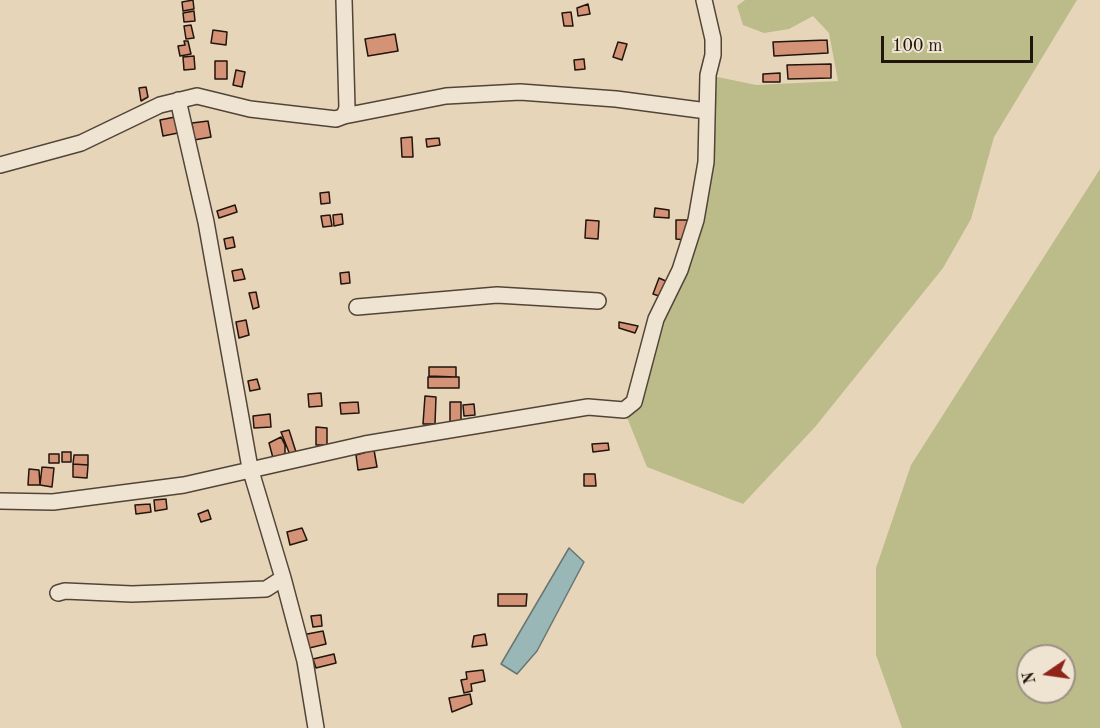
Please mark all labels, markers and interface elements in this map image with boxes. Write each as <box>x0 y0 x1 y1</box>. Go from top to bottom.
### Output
scale bar <box>884 24 1036 62</box>
text: 100 m <box>892 37 943 55</box>
north arrow <box>1016 644 1076 704</box>
text: N <box>1021 670 1040 685</box>

